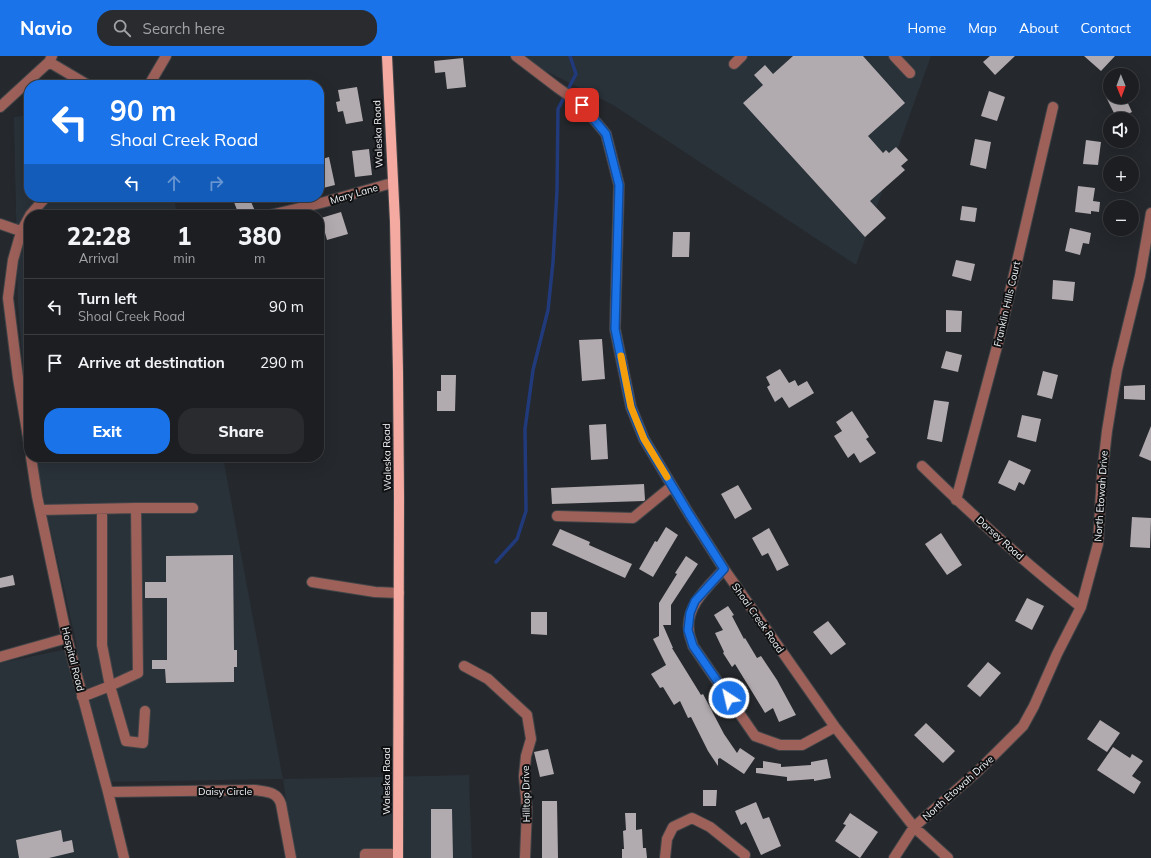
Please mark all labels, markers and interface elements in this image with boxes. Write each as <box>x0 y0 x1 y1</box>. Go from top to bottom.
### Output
search box <box>97 10 377 46</box>
text: Navio <box>20 16 73 40</box>
icon: search <box>111 17 133 39</box>
text: Search here <box>143 19 225 38</box>
text: Home <box>907 19 946 37</box>
text: Map <box>968 19 997 37</box>
text: About <box>1019 19 1059 37</box>
text: Contact <box>1081 19 1131 37</box>
north arrow <box>1103 68 1139 104</box>
map controls <box>1103 68 1139 236</box>
pin <box>565 88 599 122</box>
text: 90 m <box>110 93 176 128</box>
icon: arrive <box>571 94 593 116</box>
icon: left <box>44 96 96 148</box>
street label: Waleska Road <box>370 100 386 168</box>
button: sound <box>1103 112 1139 148</box>
text: Shoal Creek Road <box>110 128 258 151</box>
button: + <box>1103 156 1139 192</box>
icon: left <box>121 172 143 194</box>
icon: ahead <box>163 172 185 194</box>
icon: right <box>205 172 227 194</box>
street label: Mary Lane <box>329 181 379 207</box>
button: − <box>1103 200 1139 236</box>
text: 22:28 <box>67 221 131 251</box>
text: 1 <box>177 221 192 251</box>
text: 380 <box>238 221 281 251</box>
text: Arrival <box>79 250 119 266</box>
text: min <box>173 250 195 266</box>
text: m <box>254 250 265 266</box>
street label: Franklin Hills Court <box>991 260 1023 348</box>
text: Turn left <box>78 289 137 308</box>
icon: left <box>44 296 66 318</box>
text: 90 m <box>269 297 304 316</box>
text: Shoal Creek Road <box>78 308 185 324</box>
icon: arrive <box>44 352 66 374</box>
text: Arrive at destination <box>78 353 225 372</box>
text: 290 m <box>260 353 304 372</box>
button: Exit <box>44 408 170 454</box>
button: Share <box>178 408 304 454</box>
street label: Waleska Road <box>380 423 394 491</box>
street label: North Etowah Drive <box>1091 450 1111 542</box>
street label: Dorsey Road <box>974 513 1026 563</box>
street label: Shoal Creek Road <box>729 581 787 655</box>
street label: Hospital Road <box>59 626 87 692</box>
position arrow <box>708 677 750 719</box>
street label: Waleska Road <box>380 747 393 815</box>
street label: North Etowah Drive <box>920 753 996 823</box>
street label: Hilltop Drive <box>519 766 533 822</box>
street label: Daisy Circle <box>198 785 252 798</box>

